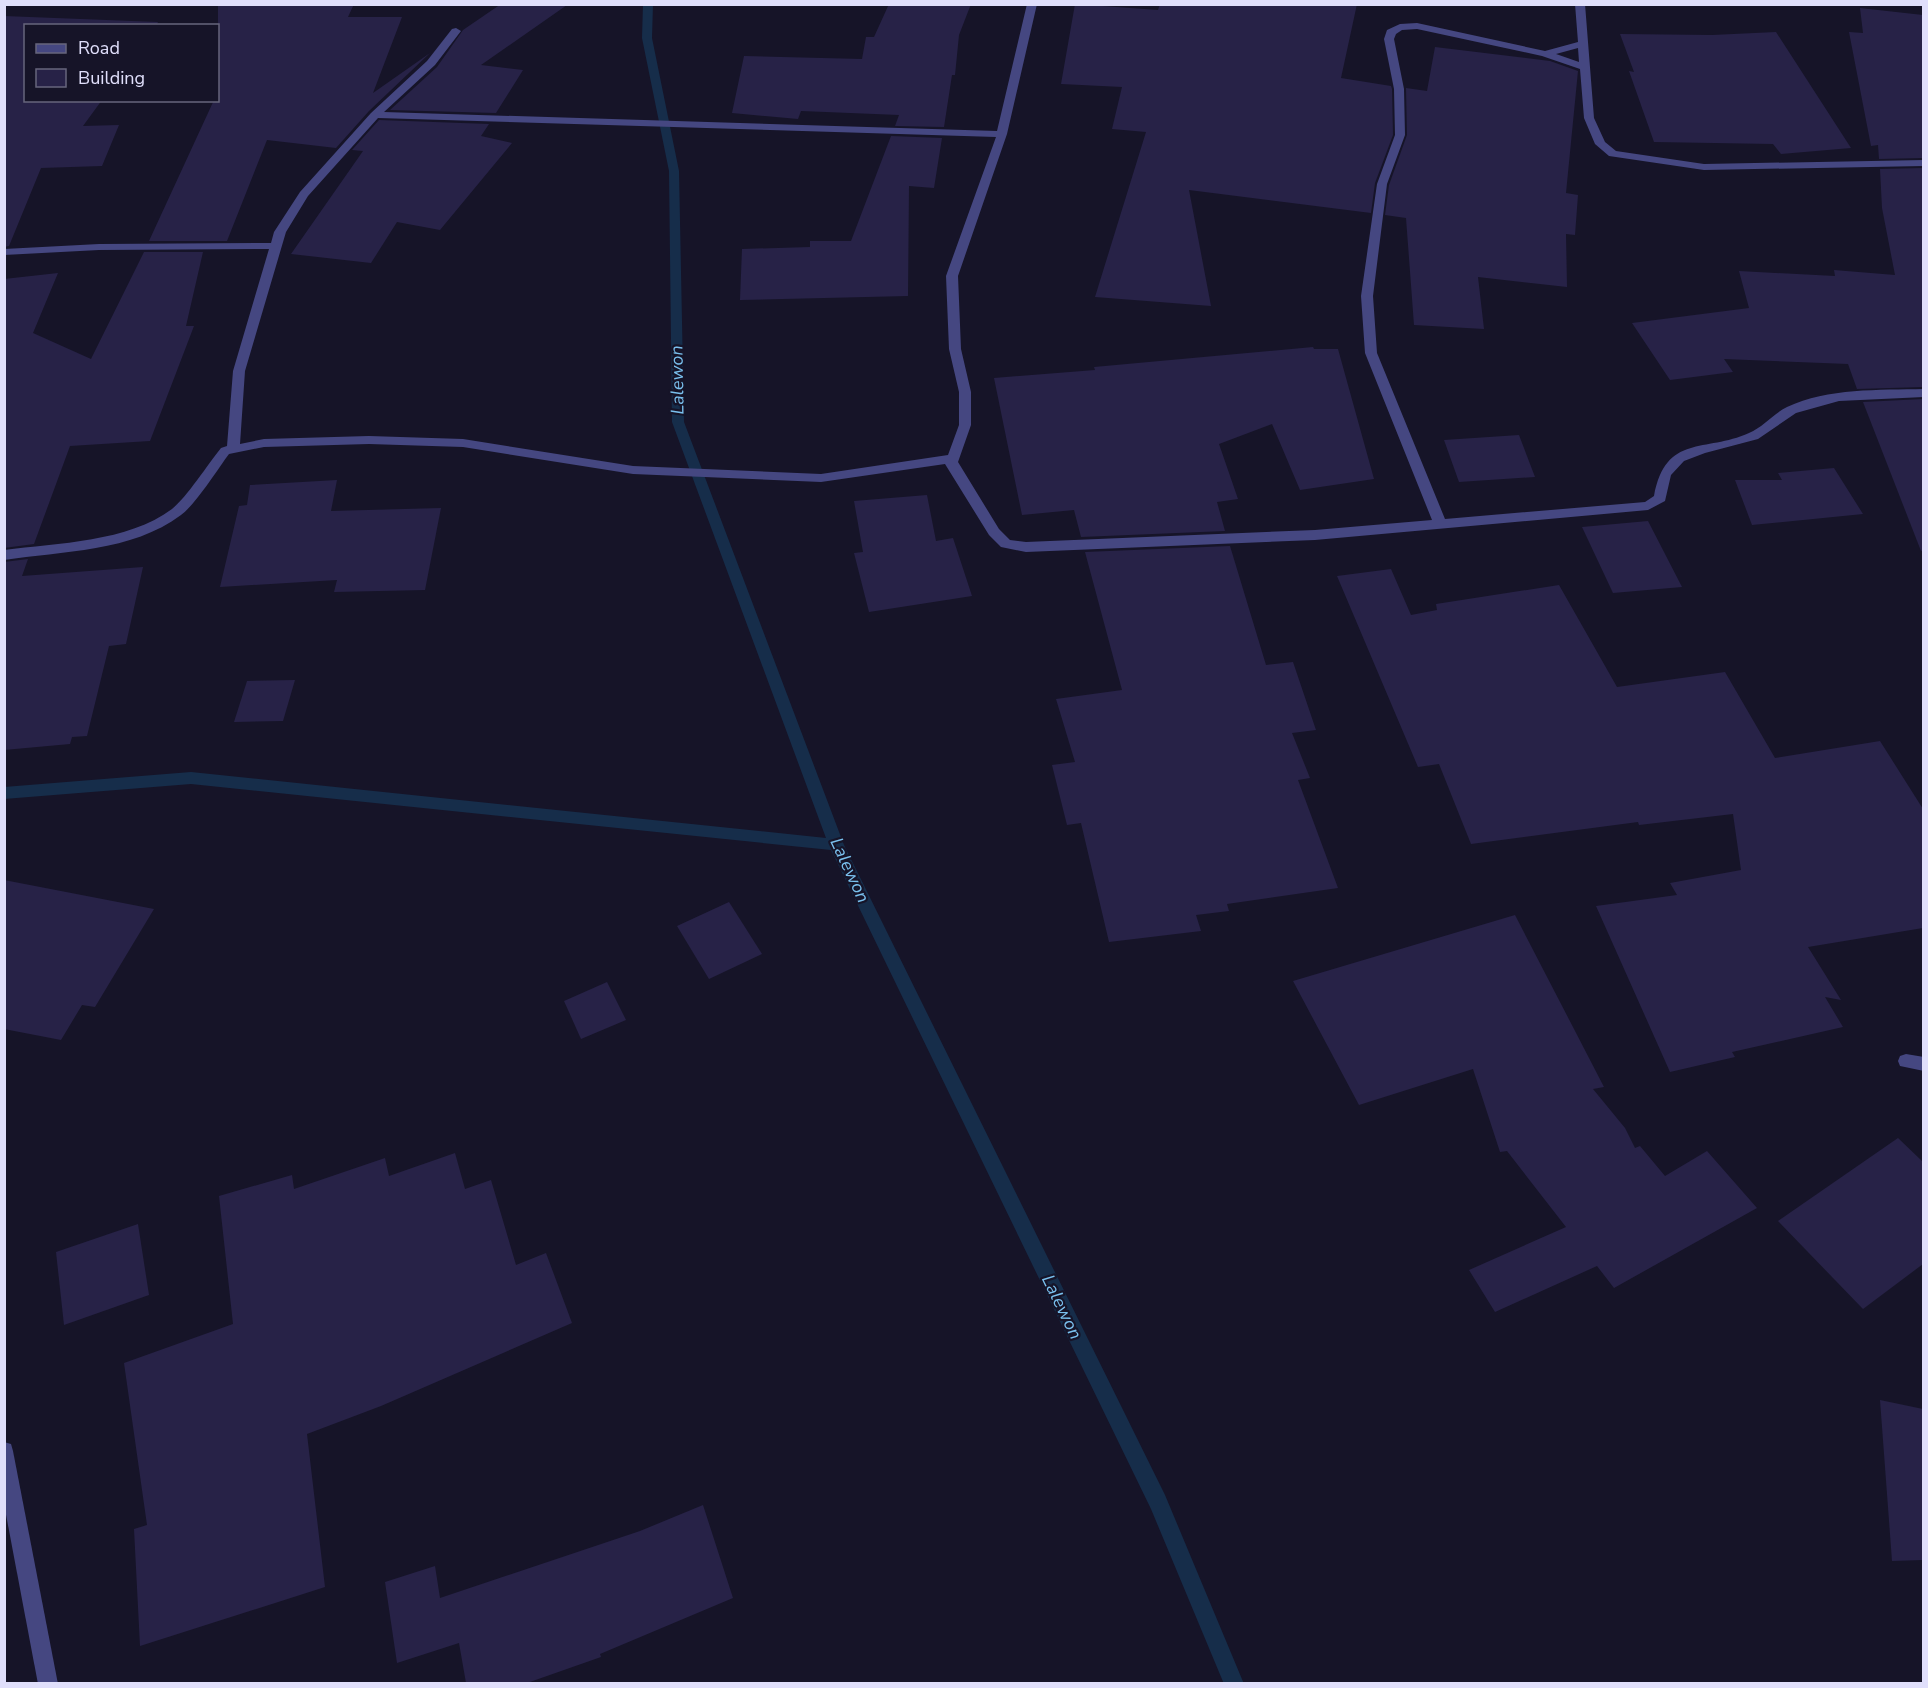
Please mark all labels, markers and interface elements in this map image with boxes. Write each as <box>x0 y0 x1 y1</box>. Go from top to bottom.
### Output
legend <box>24 24 219 102</box>
text: Road <box>78 36 120 60</box>
text: Building <box>78 66 145 90</box>
water label: Lalewon <box>664 345 690 415</box>
water label: Lalewon <box>824 834 876 906</box>
water label: Lalewon <box>1036 1271 1088 1343</box>

